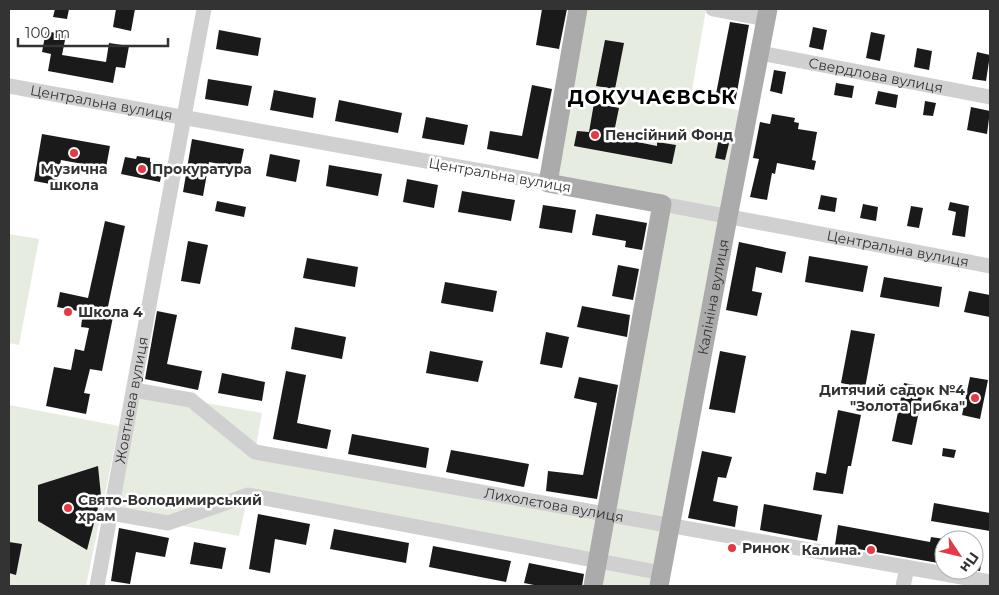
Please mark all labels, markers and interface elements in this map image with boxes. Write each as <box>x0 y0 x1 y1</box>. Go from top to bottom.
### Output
scale bar <box>18 15 168 47</box>
text: 100 m <box>25 23 70 42</box>
street label: Свердлова вулиця <box>807 53 945 97</box>
street label: Центральна вулиця <box>29 81 174 124</box>
district label: ДОКУЧАЄВСЬК <box>568 86 736 109</box>
place label: Пенсійний Фонд <box>605 126 733 144</box>
marker: Пенсійний Фонд <box>589 129 601 141</box>
marker: Музична школа <box>68 147 80 159</box>
street label: Центральна вулиця <box>427 154 573 196</box>
place label: Музична школа <box>41 160 107 194</box>
place label: Прокуратура <box>152 160 252 178</box>
marker: Прокуратура <box>136 163 148 175</box>
street label: Центральна вулиця <box>825 226 970 271</box>
street label: Калініна вулиця <box>693 238 733 356</box>
place label: Школа 4 <box>78 303 143 321</box>
marker: Школа 4 <box>62 306 74 318</box>
street label: Жовтнева вулиця <box>111 335 152 465</box>
place label: Дитячий садок №4 "Золота рибка" <box>819 381 965 415</box>
marker: Дитячий садок №4 "Золота рибка" <box>969 392 981 404</box>
street label: Лихолєтова вулиця <box>483 484 625 526</box>
place label: Свято-Володимирський храм <box>78 491 262 525</box>
marker: Свято-Володимирський храм <box>62 502 74 514</box>
north arrow <box>934 530 984 580</box>
place label: Ринок <box>742 539 790 557</box>
place label: Калина. <box>801 541 861 559</box>
marker: Ринок <box>726 542 738 554</box>
marker: Калина. <box>865 544 877 556</box>
text: Пн <box>956 549 983 576</box>

